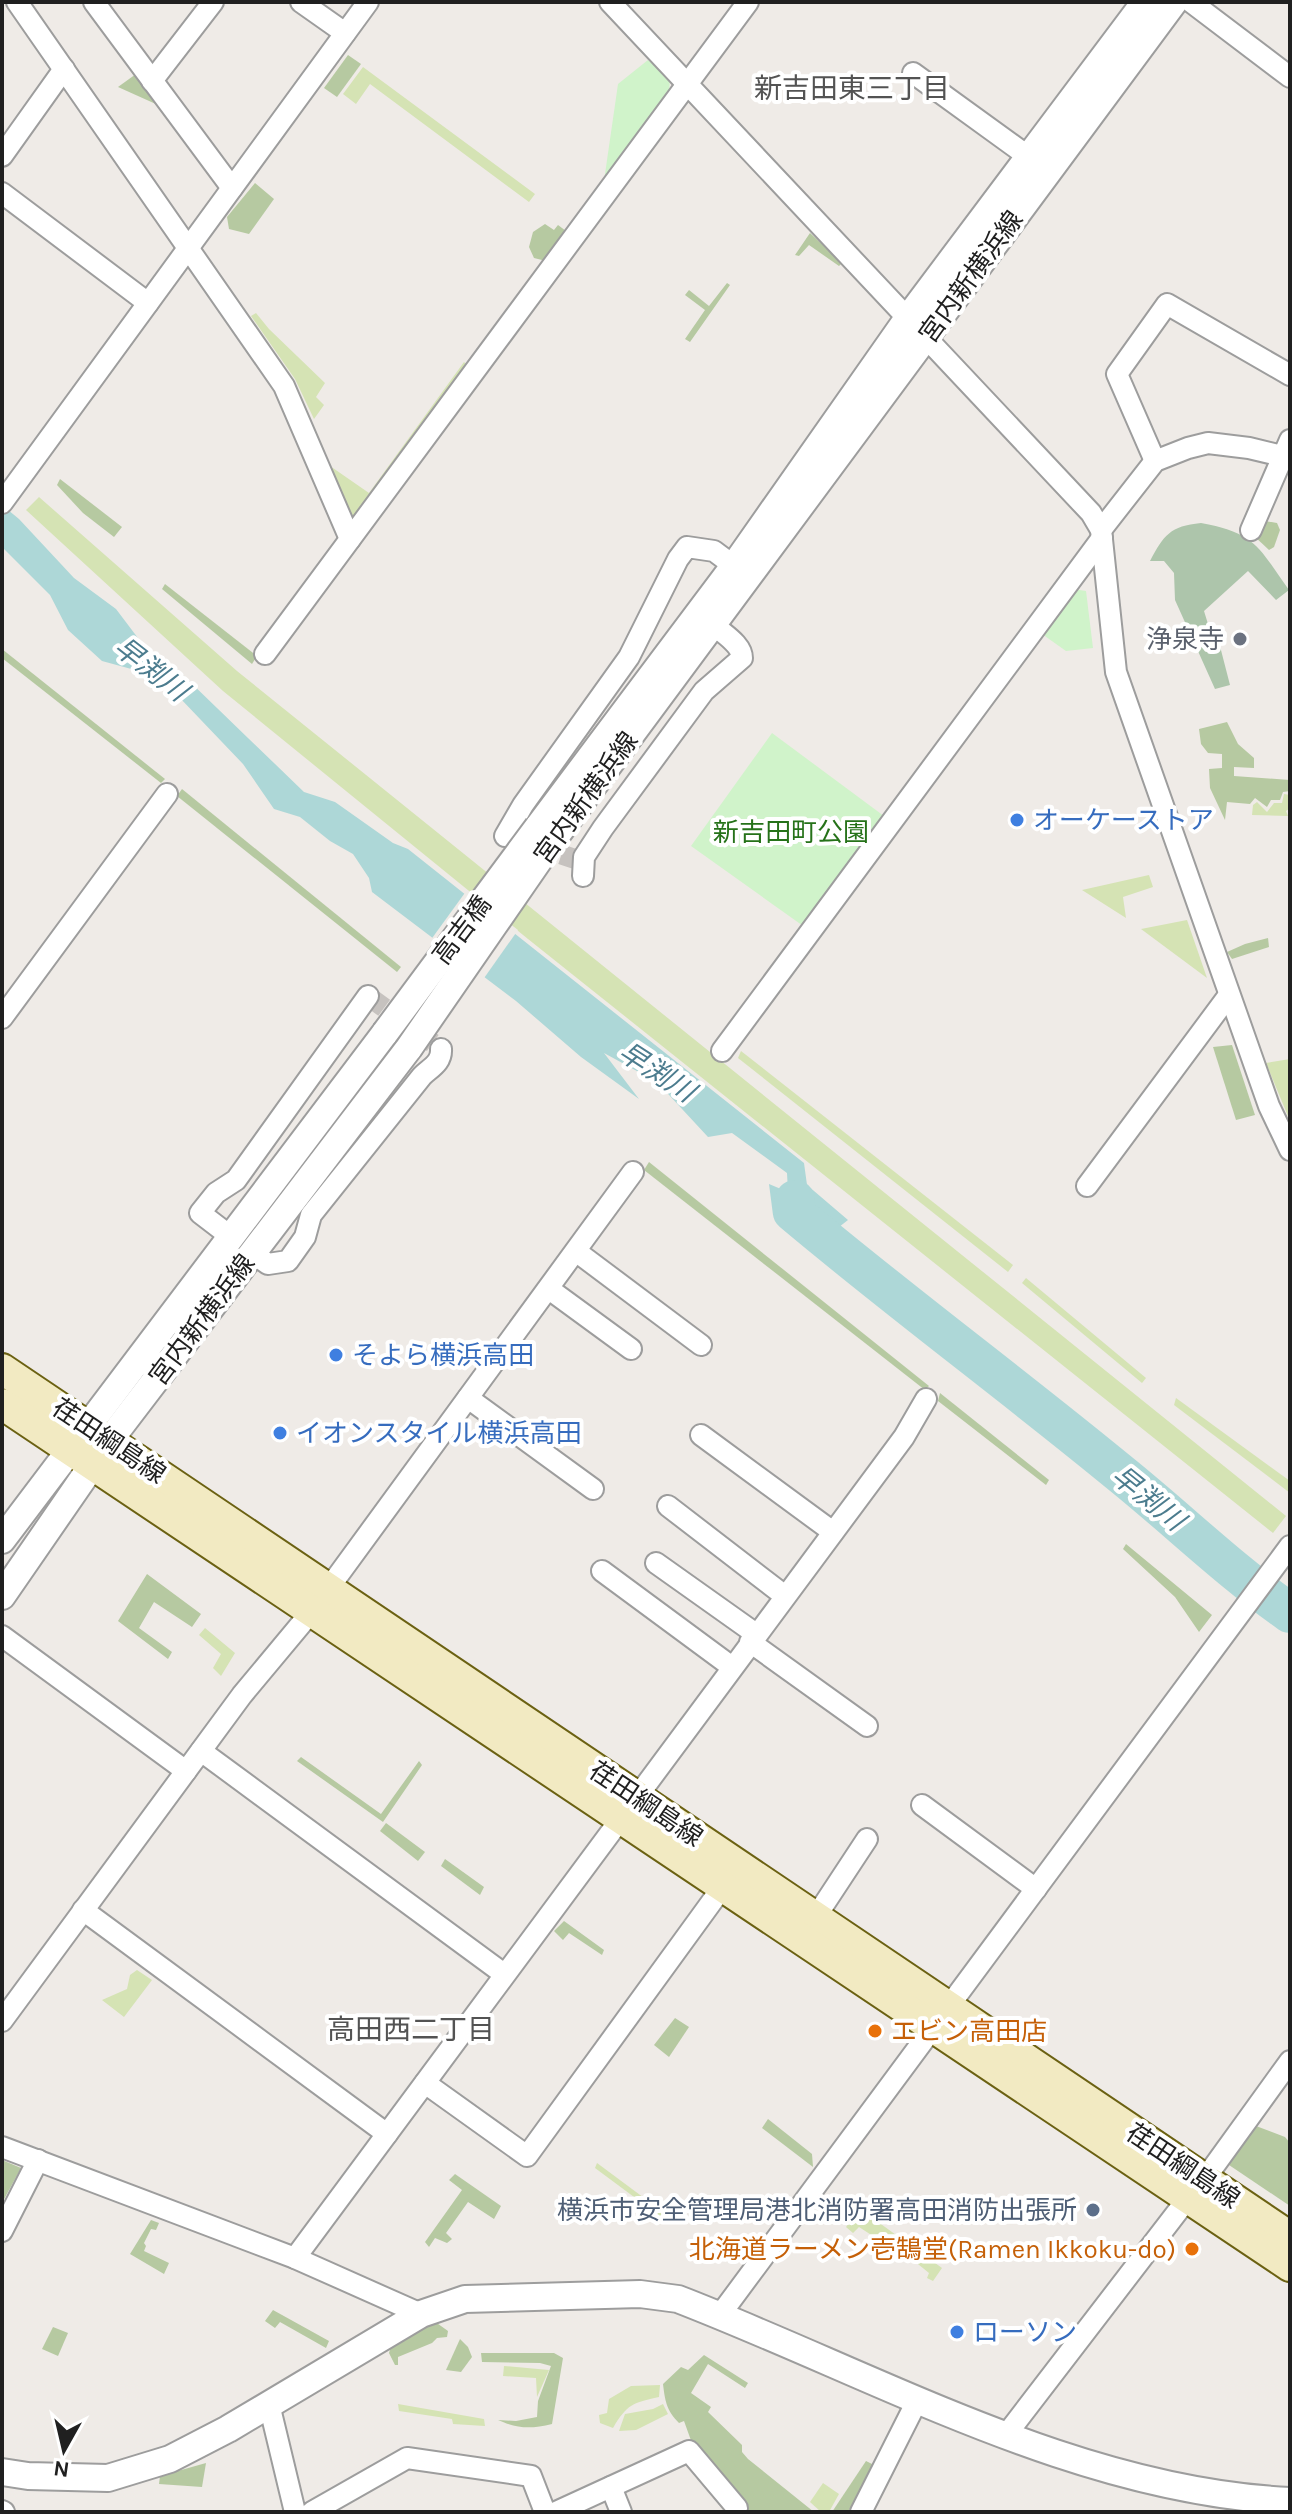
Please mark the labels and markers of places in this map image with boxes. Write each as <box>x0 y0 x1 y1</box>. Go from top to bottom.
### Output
place label: 浄泉寺 <box>1146 624 1224 655</box>
marker: 浄泉寺 <box>1231 630 1249 648</box>
place label: オーケーストア <box>1033 805 1214 836</box>
marker: オーケーストア <box>1008 811 1026 829</box>
place label: そよら横浜高田 <box>352 1340 534 1371</box>
marker: そよら横浜高田 <box>327 1346 345 1364</box>
place label: イオンスタイル横浜高田 <box>296 1418 581 1449</box>
marker: イオンスタイル横浜高田 <box>271 1424 289 1442</box>
place label: エビン高田店 <box>891 2016 1047 2047</box>
marker: エビン高田店 <box>866 2022 884 2040</box>
place label: 横浜市安全管理局港北消防署高田消防出張所 <box>557 2195 1077 2226</box>
marker: 横浜市安全管理局港北消防署高田消防出張所 <box>1084 2201 1102 2219</box>
place label: 北海道ラーメン壱鵠堂(Ramen Ikkoku-do) <box>689 2234 1176 2265</box>
marker: 北海道ラーメン壱鵠堂(Ramen Ikkoku-do) <box>1183 2240 1201 2258</box>
place label: ローソン <box>973 2317 1077 2348</box>
marker: ローソン <box>948 2323 966 2341</box>

